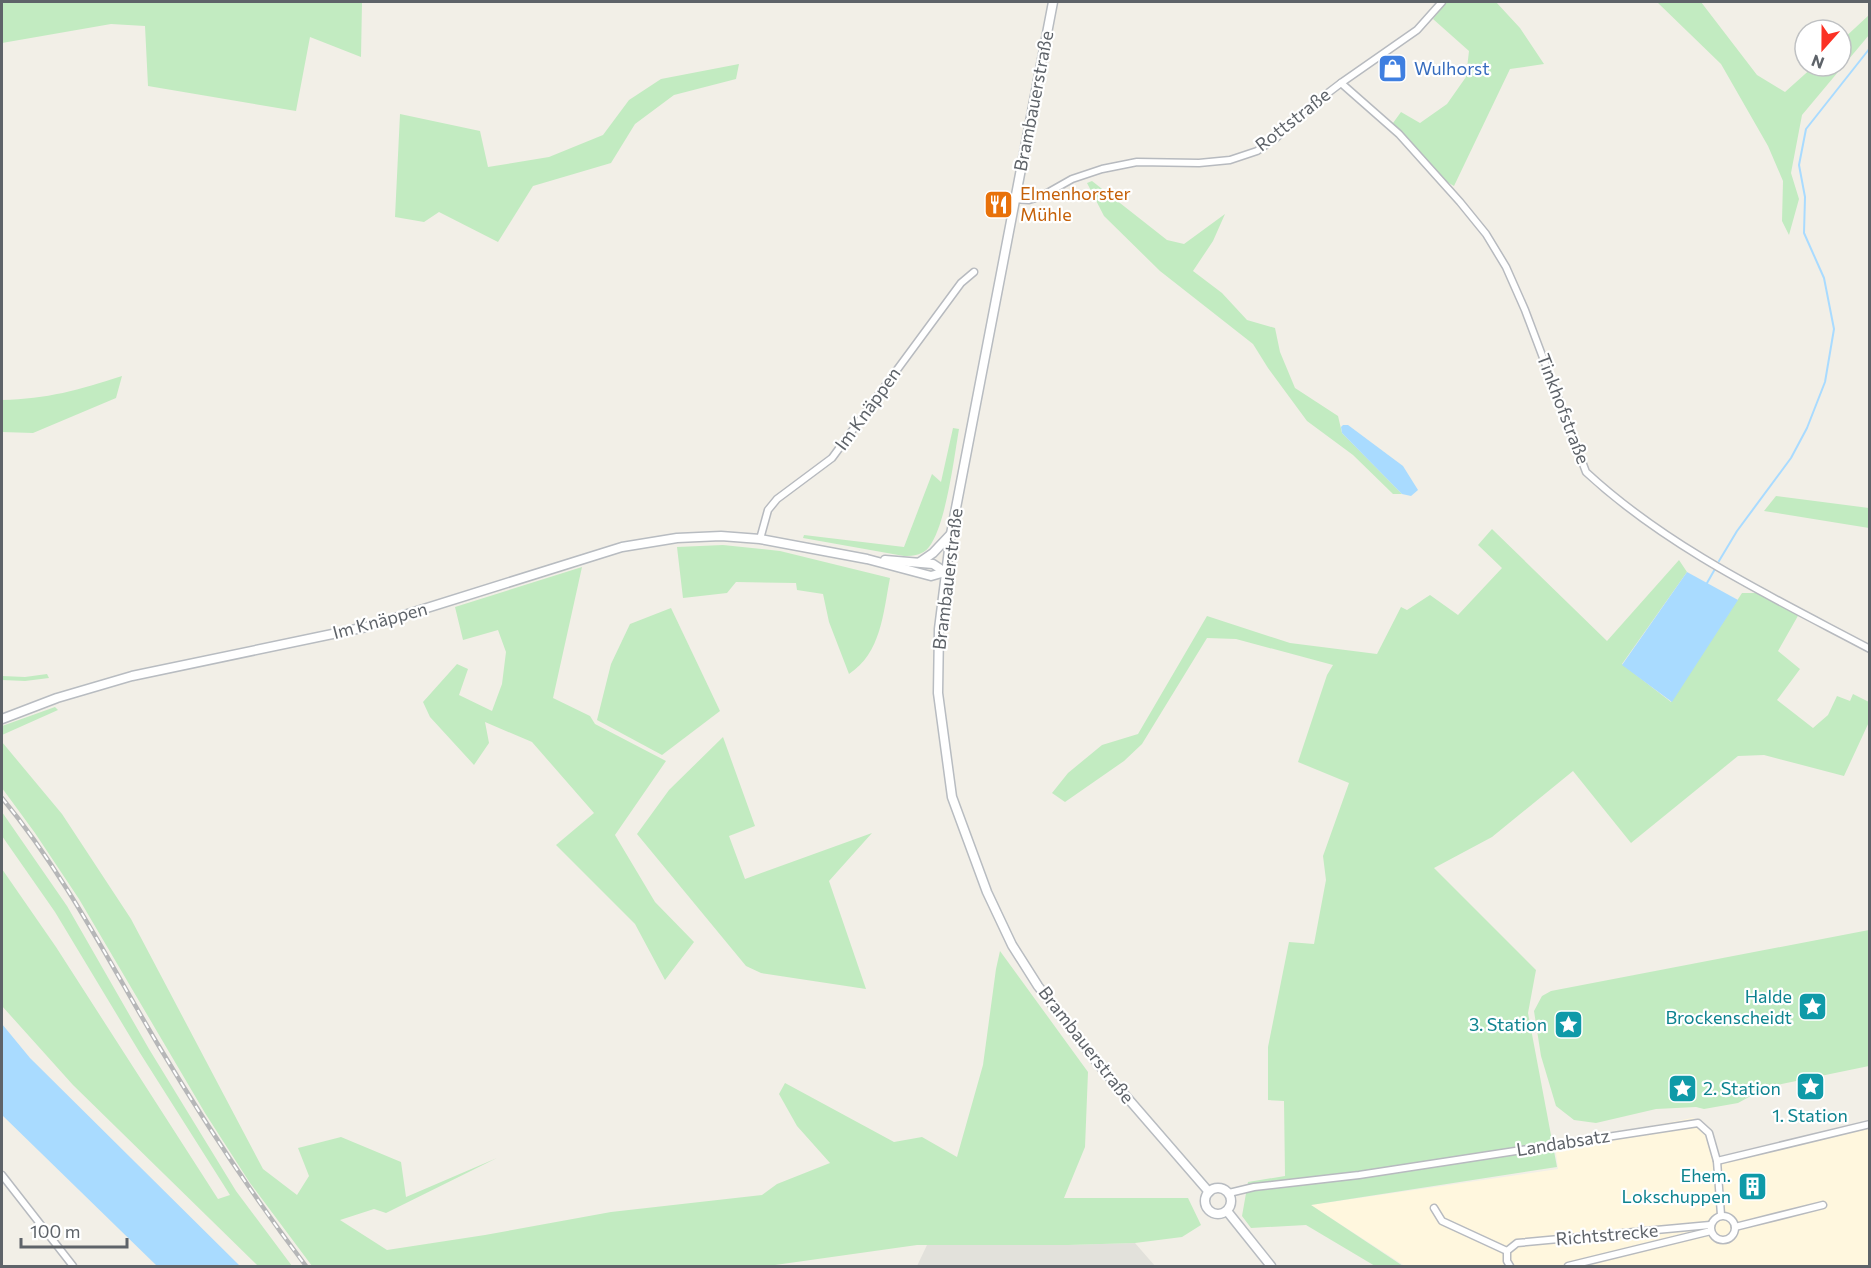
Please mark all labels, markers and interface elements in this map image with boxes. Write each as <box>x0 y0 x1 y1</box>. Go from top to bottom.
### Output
north arrow <box>1793 18 1853 78</box>
street label: Brambauerstraße <box>1009 29 1057 173</box>
text: N <box>1808 51 1826 73</box>
shop icon: Wulhorst <box>1377 53 1409 85</box>
place label: Wulhorst <box>1414 57 1490 79</box>
street label: Rottstraße <box>1250 83 1334 155</box>
place label: Elmenhorster Mühle <box>1020 182 1131 225</box>
restaurant icon: Elmenhorster Mühle <box>983 188 1015 220</box>
street label: Tinkhofstraße <box>1533 350 1595 467</box>
street label: Im Knäppen <box>830 363 905 454</box>
street label: Brambauerstraße <box>927 507 967 651</box>
street label: Im Knäppen <box>330 597 429 643</box>
street label: Brambauerstraße <box>1034 981 1139 1107</box>
place label: Halde Brockenscheidt <box>1665 985 1792 1028</box>
place icon: Halde Brockenscheidt <box>1797 991 1829 1023</box>
place icon: 3. Station <box>1552 1009 1584 1041</box>
place label: 3. Station <box>1469 1013 1547 1035</box>
place icon: 1. Station <box>1794 1071 1826 1103</box>
place icon: 2. Station <box>1666 1073 1698 1105</box>
place label: 2. Station <box>1703 1077 1781 1099</box>
place label: 1. Station <box>1772 1104 1848 1126</box>
street label: Landabsatz <box>1515 1124 1611 1160</box>
place label: Ehem. Lokschuppen <box>1622 1164 1731 1207</box>
building icon: Ehem. Lokschuppen <box>1736 1170 1768 1202</box>
scale bar <box>21 1211 128 1249</box>
street label: Richtstrecke <box>1555 1219 1659 1249</box>
text: 100 m <box>30 1220 80 1242</box>

